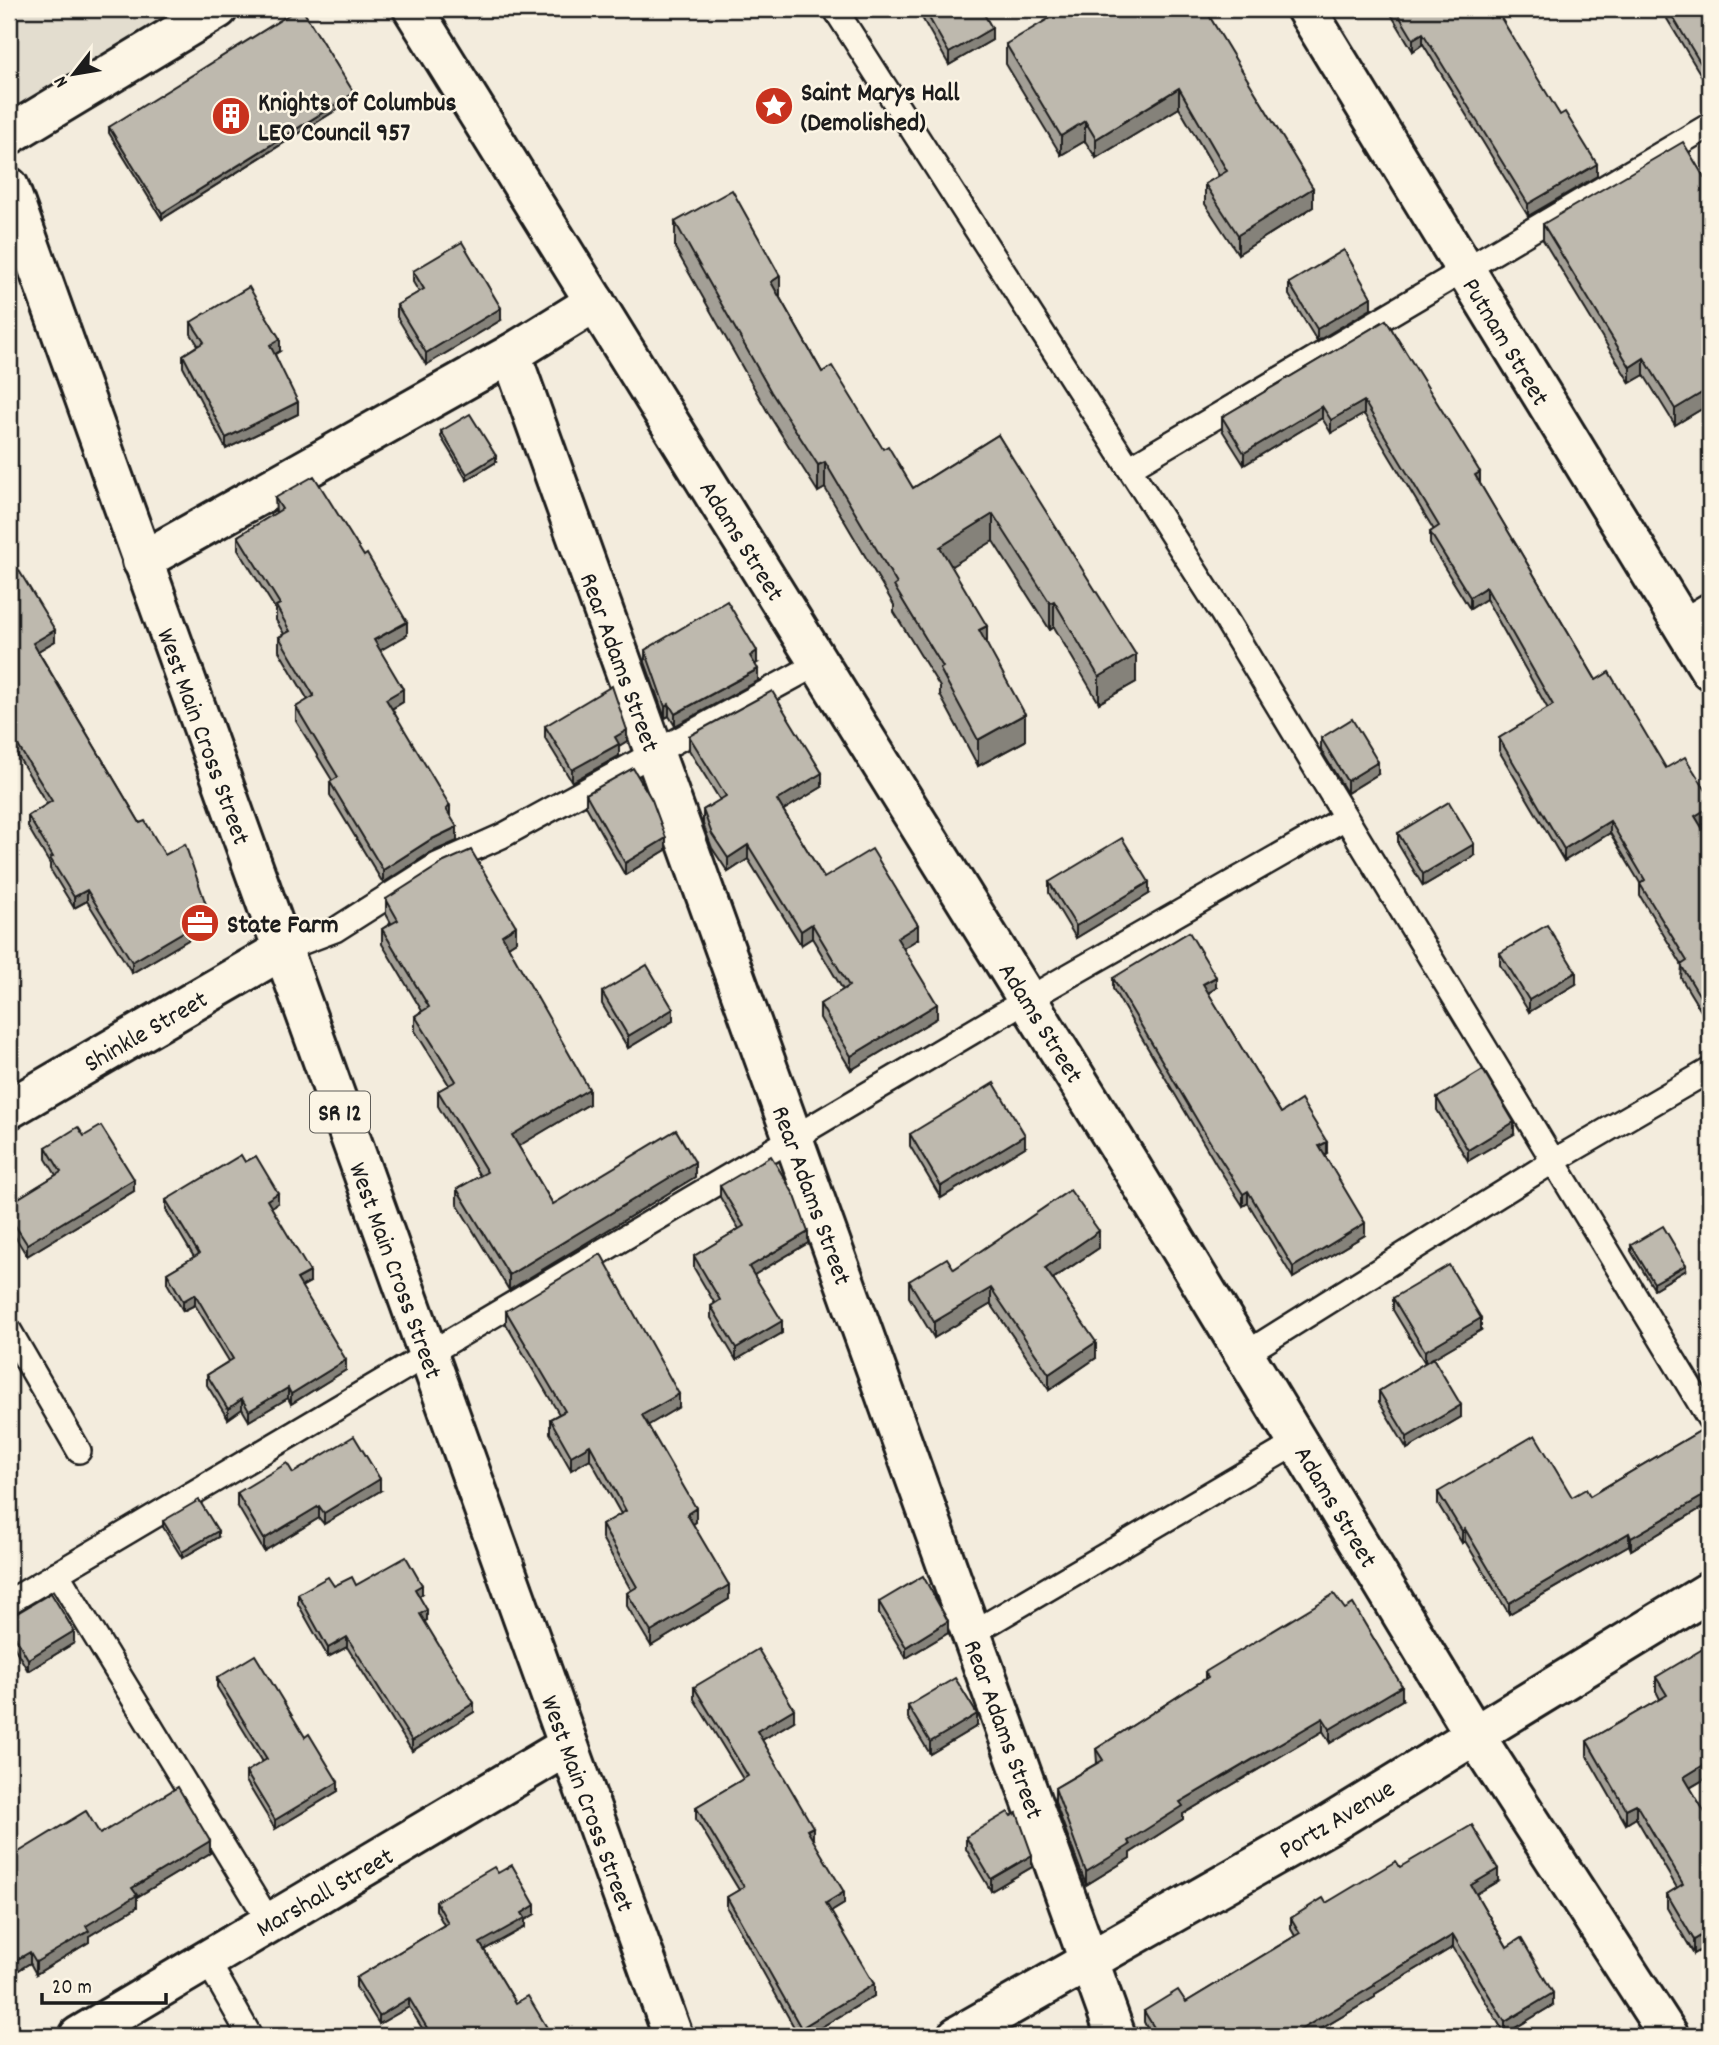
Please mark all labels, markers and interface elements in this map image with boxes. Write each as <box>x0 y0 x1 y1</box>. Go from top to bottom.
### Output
north arrow <box>38 38 108 108</box>
text: N <box>48 70 76 92</box>
place label: Saint Marys Hall (Demolished) <box>801 76 960 143</box>
place icon: Saint Marys Hall (Demolished) <box>753 85 795 127</box>
place label: Knights of Columbus LEO Council 957 <box>258 86 456 153</box>
building icon: Knights of Columbus LEO Council 957 <box>210 95 252 137</box>
street label: Putnam Street <box>1451 272 1557 414</box>
street label: Adams Street <box>688 474 792 610</box>
street label: Rear Adams Street <box>568 568 667 758</box>
street label: West Main Cross Street <box>145 624 258 851</box>
office icon: State Farm <box>179 902 221 944</box>
place label: State Farm <box>227 908 339 945</box>
street label: Adams Street <box>987 956 1091 1092</box>
street label: Shinkle Street <box>78 982 216 1083</box>
road number: SR 12 <box>310 1092 370 1132</box>
street label: Rear Adams Street <box>760 1101 859 1291</box>
street label: West Main Cross Street <box>337 1158 450 1385</box>
street label: Adams Street <box>1283 1440 1385 1576</box>
street label: Rear Adams Street <box>952 1635 1051 1825</box>
street label: West Main Cross Street <box>529 1691 642 1918</box>
street label: Portz Avenue <box>1273 1772 1403 1870</box>
street label: Marshall Street <box>250 1839 402 1948</box>
scale bar <box>42 1961 166 2005</box>
text: 20 m <box>52 1974 92 2004</box>

